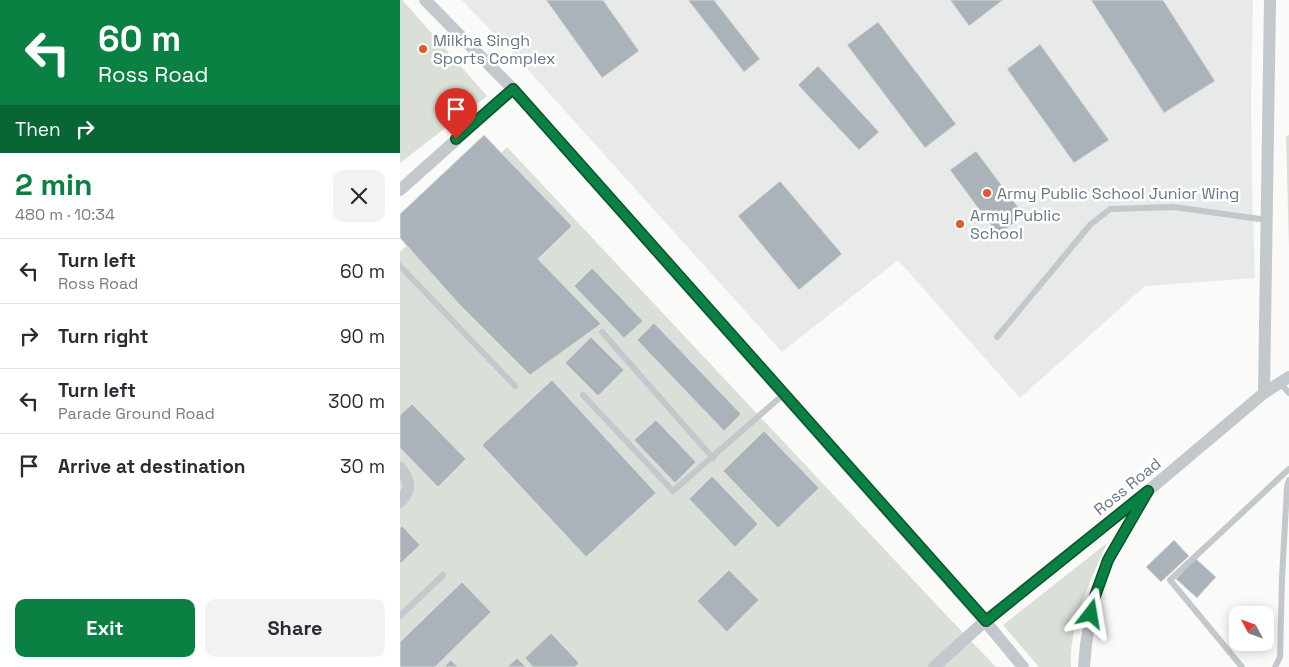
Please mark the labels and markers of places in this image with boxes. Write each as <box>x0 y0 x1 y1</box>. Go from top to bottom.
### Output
place label: Milkha Singh Sports Complex <box>433 30 556 69</box>
marker: Milkha Singh Sports Complex <box>417 43 429 55</box>
pin <box>435 88 477 139</box>
place label: Army Public School Junior Wing <box>997 183 1239 204</box>
marker: Army Public School Junior Wing <box>981 187 993 199</box>
place label: Army Public School <box>970 205 1061 244</box>
marker: Army Public School <box>954 218 966 230</box>

